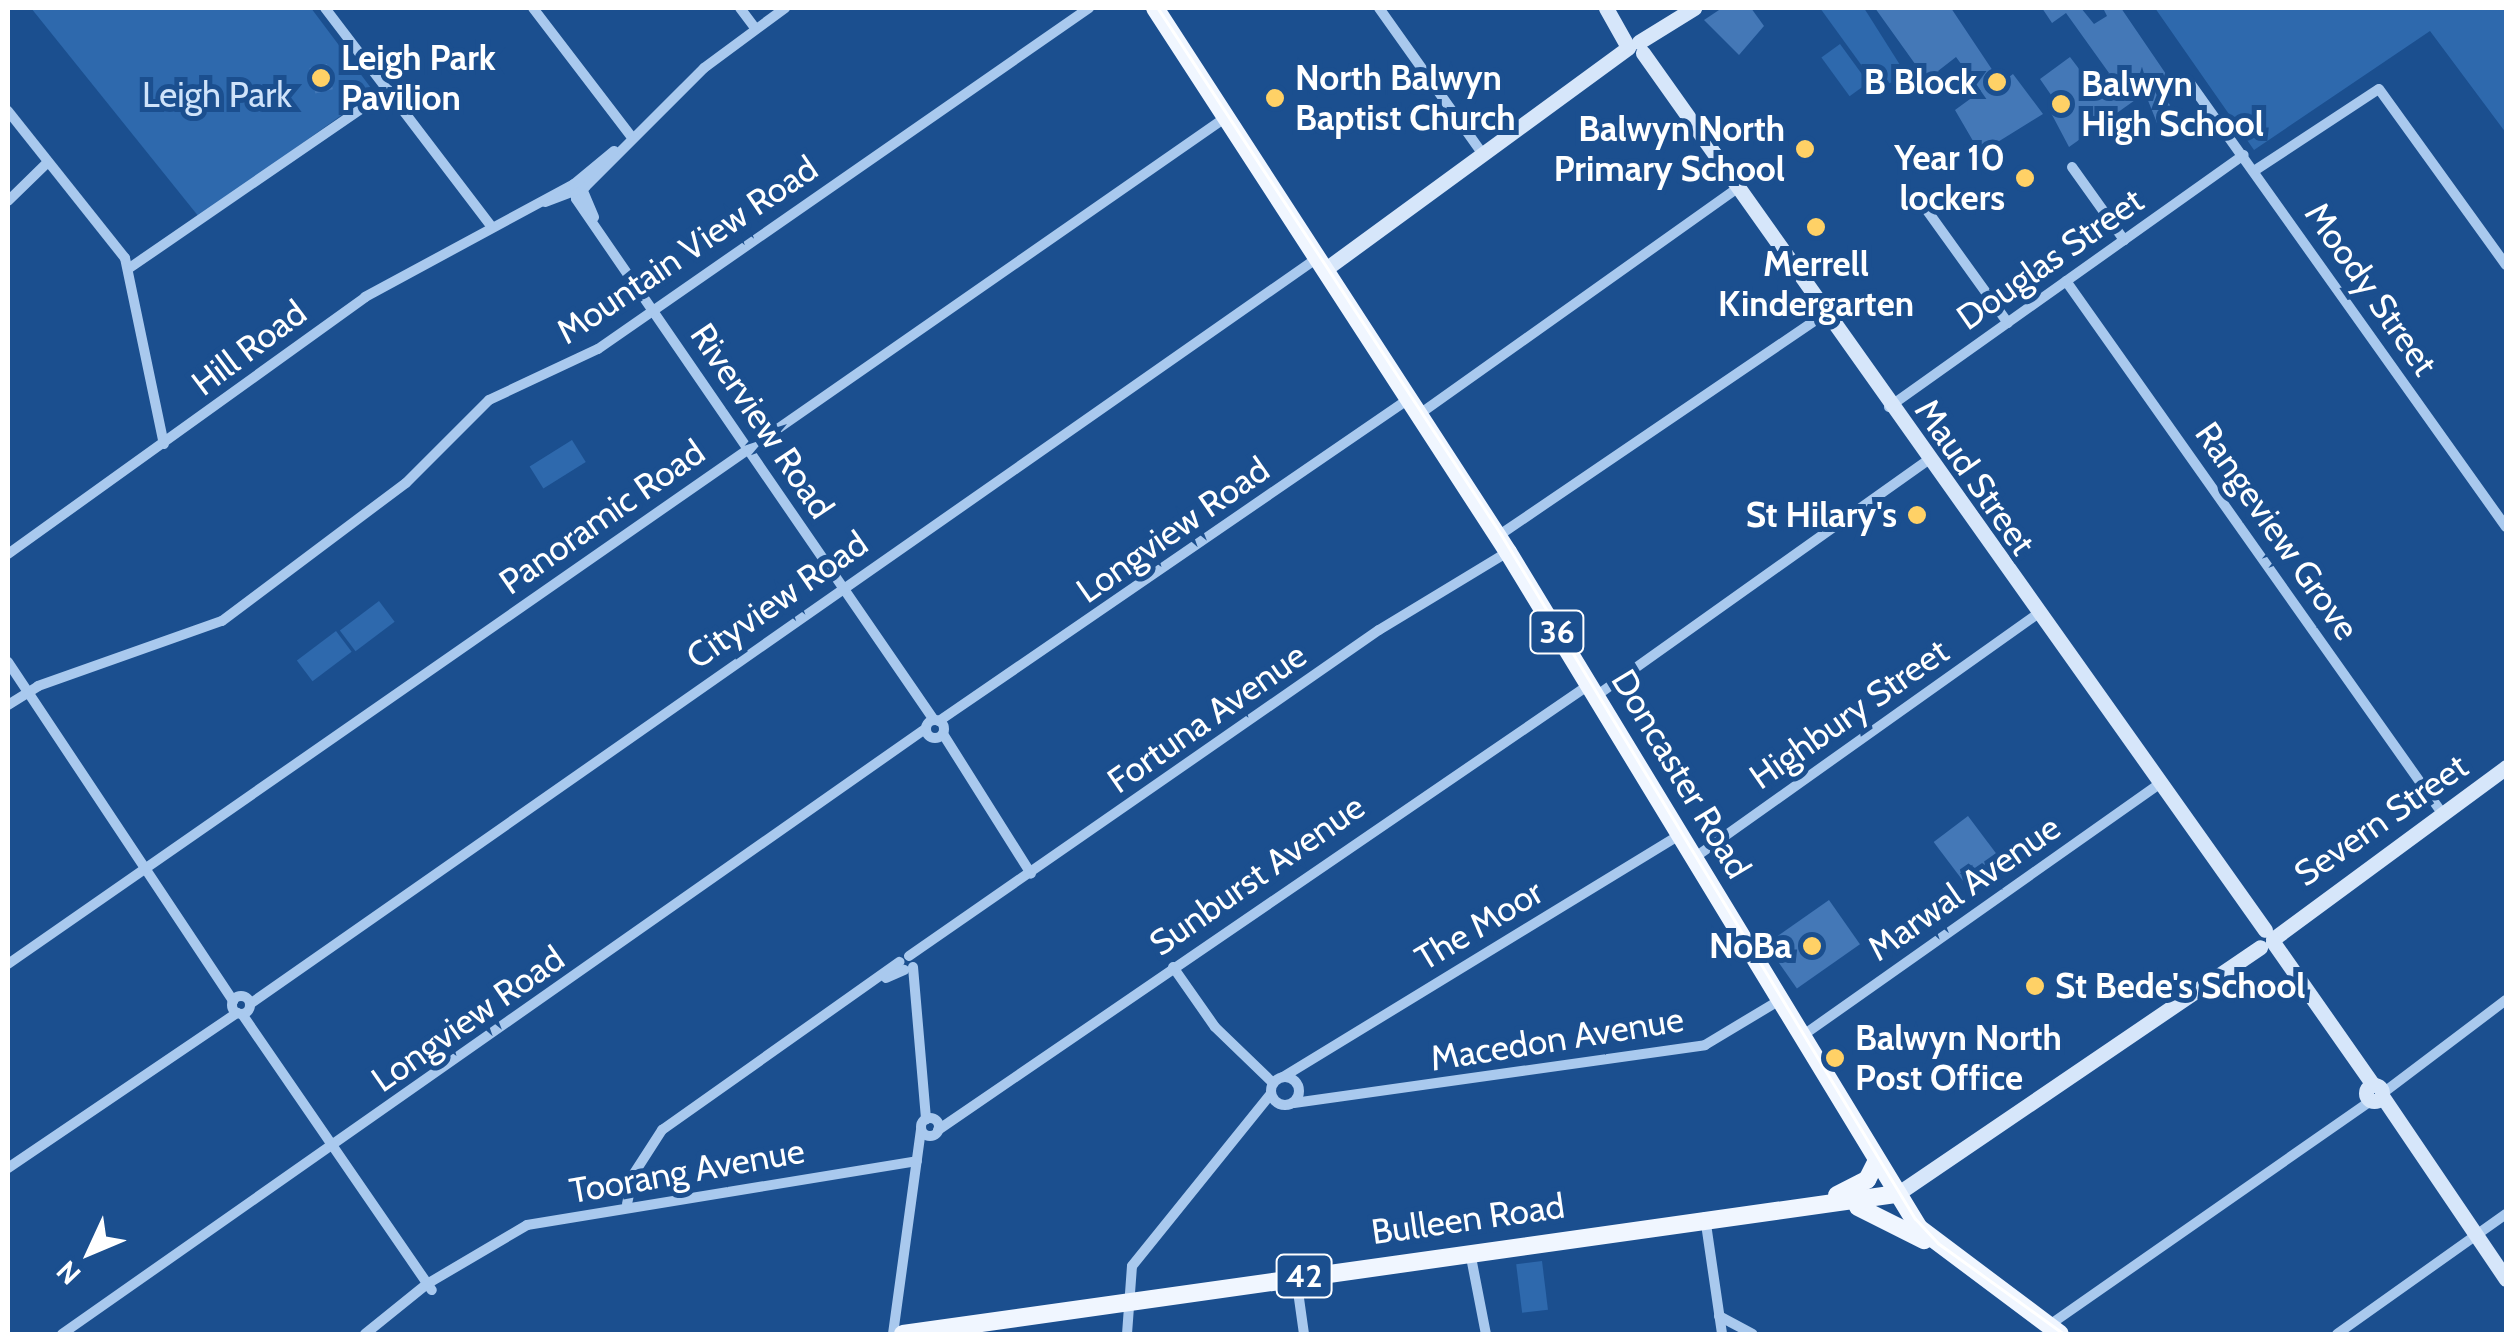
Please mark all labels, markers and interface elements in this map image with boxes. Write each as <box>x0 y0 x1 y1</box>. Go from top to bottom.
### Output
place label: Leigh Park Pavilion <box>341 37 496 119</box>
place label: North Balwyn Baptist Church <box>1295 57 1516 139</box>
place label: B Block <box>1864 61 1977 103</box>
place label: Balwyn High School <box>2081 63 2264 145</box>
marker: Leigh Park Pavilion <box>310 67 332 89</box>
marker: B Block <box>1986 71 2008 93</box>
park label: Leigh Park <box>142 74 292 116</box>
marker: North Balwyn Baptist Church <box>1264 87 1286 109</box>
marker: Balwyn High School <box>2050 93 2072 115</box>
place label: Balwyn North Primary School <box>1554 108 1785 190</box>
place label: Year 10 lockers <box>1894 137 2005 219</box>
marker: Balwyn North Primary School <box>1794 138 1816 160</box>
street label: Mountain View Road <box>549 147 825 353</box>
marker: Year 10 lockers <box>2014 167 2036 189</box>
street label: Douglas Street <box>1949 179 2151 339</box>
street label: Moody Street <box>2296 194 2446 384</box>
marker: Merrell Kindergarten <box>1805 216 1827 238</box>
place label: Merrell Kindergarten <box>1718 243 1914 325</box>
street label: Hill Road <box>184 291 314 405</box>
street label: Riverview Road <box>681 316 843 526</box>
street label: Maud Street <box>1906 391 2044 563</box>
street label: Rangeview Grove <box>2186 414 2368 648</box>
street label: Panoramic Road <box>491 431 713 603</box>
street label: Longview Road <box>1069 448 1277 612</box>
place label: St Hilary's <box>1746 494 1897 536</box>
marker: St Hilary's <box>1906 504 1928 526</box>
street label: Cityview Road <box>678 522 876 678</box>
road number: 36 <box>1527 605 1587 659</box>
street label: Highbury Street <box>1742 630 1956 798</box>
street label: Fortuna Avenue <box>1100 634 1314 802</box>
street label: Doncaster Road <box>1602 662 1760 886</box>
street label: Severn Street <box>2286 745 2476 895</box>
street label: Sunburst Avenue <box>1142 785 1372 965</box>
street label: Marwal Avenue <box>1860 806 2068 970</box>
street label: The Moor <box>1408 871 1550 979</box>
place label: NoBa <box>1709 925 1792 967</box>
marker: NoBa <box>1801 935 1823 957</box>
street label: Longview Road <box>364 937 572 1101</box>
place label: St Bede's School <box>2055 965 2306 1007</box>
marker: St Bede's School <box>2024 975 2046 997</box>
street label: Macedon Avenue <box>1427 998 1687 1080</box>
place label: Balwyn North Post Office <box>1855 1017 2062 1099</box>
marker: Balwyn North Post Office <box>1824 1047 1846 1069</box>
street label: Toorang Avenue <box>566 1130 808 1212</box>
street label: Bulleen Road <box>1369 1185 1567 1253</box>
north arrow <box>40 1202 140 1302</box>
road number: 42 <box>1274 1249 1334 1303</box>
text: N <box>49 1254 88 1292</box>

